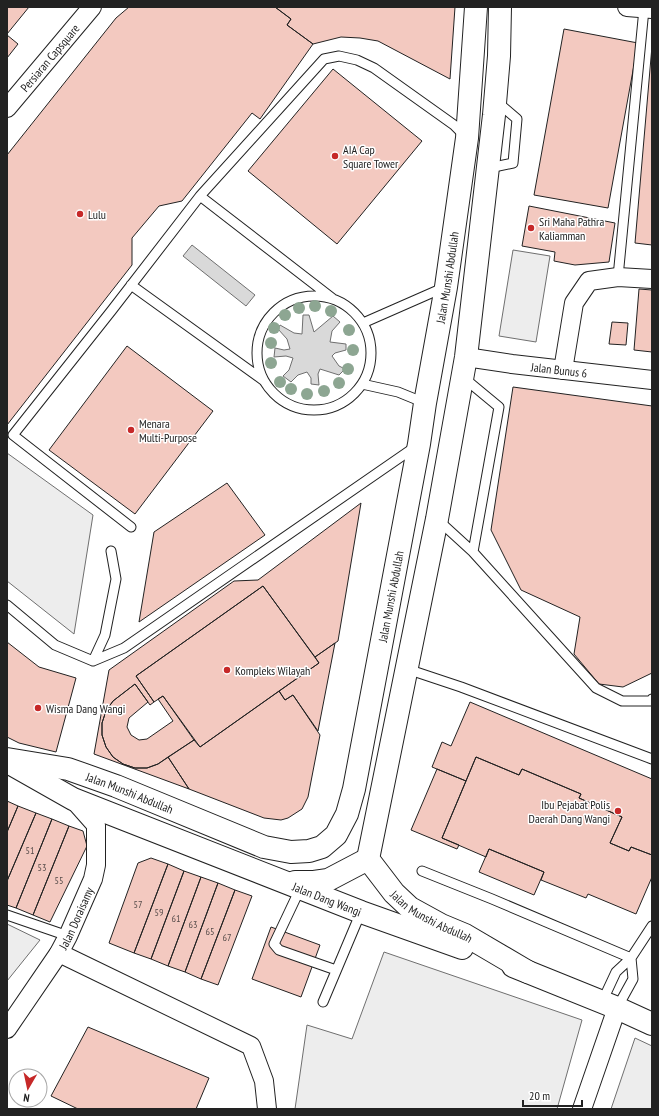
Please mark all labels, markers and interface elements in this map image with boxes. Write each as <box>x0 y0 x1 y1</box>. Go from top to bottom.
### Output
street label: Persiaran Capsquare <box>17 21 82 94</box>
place label: AIA Cap Square Tower <box>343 142 399 171</box>
marker: AIA Cap Square Tower <box>330 151 340 161</box>
place label: Lulu <box>88 207 106 222</box>
marker: Lulu <box>75 209 85 219</box>
place label: Sri Maha Pathra Kaliamman <box>539 214 604 243</box>
marker: Sri Maha Pathra Kaliamman <box>526 223 536 233</box>
street label: Jalan Munshi Abdullah <box>432 231 461 325</box>
street label: Jalan Bunus 6 <box>529 359 588 380</box>
place label: Menara Multi-Purpose <box>139 416 197 445</box>
marker: Menara Multi-Purpose <box>126 425 136 435</box>
street label: Jalan Munshi Abdullah <box>374 550 406 644</box>
place label: Kompleks Wilayah <box>235 663 310 678</box>
marker: Kompleks Wilayah <box>222 665 232 675</box>
place label: Wisma Dang Wangi <box>46 701 125 716</box>
marker: Wisma Dang Wangi <box>33 703 43 713</box>
street label: Jalan Munshi Abdullah <box>83 768 176 816</box>
place label: Ibu Pejabat Polis Daerah Dang Wangi <box>529 797 610 826</box>
marker: Ibu Pejabat Polis Daerah Dang Wangi <box>613 806 623 816</box>
house number: 51 <box>26 844 35 857</box>
house number: 53 <box>38 861 47 874</box>
house number: 55 <box>55 874 64 887</box>
street label: Jalan Dang Wangi <box>290 878 364 919</box>
street label: Jalan Doraisamy <box>55 884 96 952</box>
street label: Jalan Munshi Abdullah <box>387 886 476 945</box>
house number: 57 <box>134 898 143 911</box>
house number: 59 <box>155 906 164 919</box>
house number: 61 <box>172 912 181 925</box>
house number: 63 <box>189 918 198 931</box>
house number: 65 <box>206 925 215 938</box>
house number: 67 <box>223 931 232 944</box>
north arrow <box>8 1068 48 1108</box>
scale bar <box>523 1082 582 1108</box>
text: 20 m <box>529 1088 550 1103</box>
text: N <box>22 1090 30 1105</box>

